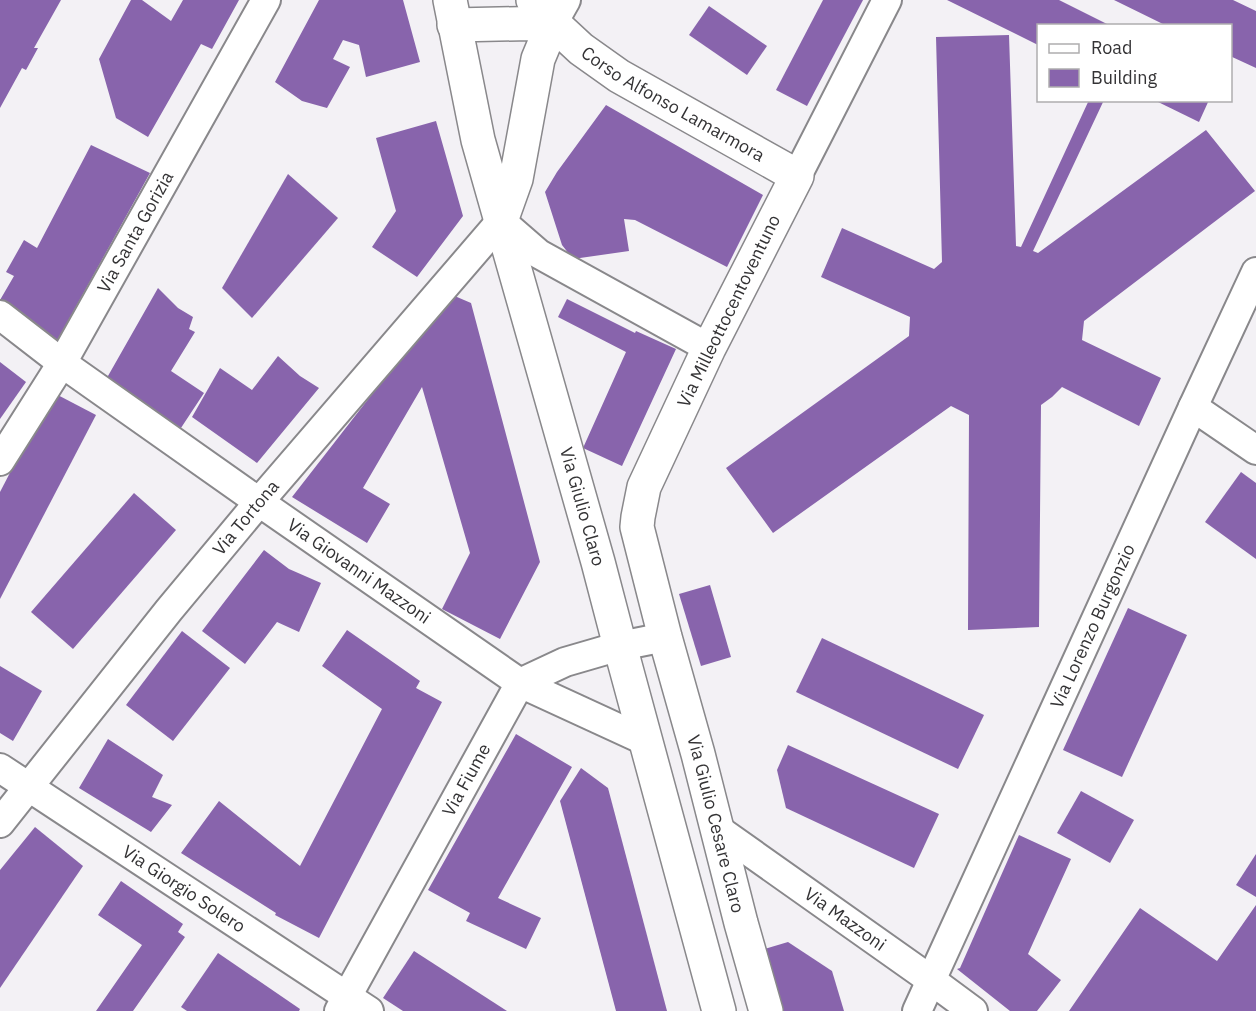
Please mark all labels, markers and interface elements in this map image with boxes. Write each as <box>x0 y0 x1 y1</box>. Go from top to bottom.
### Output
legend <box>1037 24 1232 102</box>
text: Road <box>1091 36 1132 59</box>
street label: Corso Alfonso Lamarmora <box>577 41 769 167</box>
text: Building <box>1091 66 1158 89</box>
street label: Via Santa Gorizia <box>92 167 179 297</box>
street label: Via Milleottocentoventuno <box>672 211 785 411</box>
street label: Via Giulio Claro <box>555 444 611 569</box>
street label: Via Tortona <box>207 475 284 560</box>
street label: Via Giovanni Mazzoni <box>283 513 435 629</box>
street label: Via Lorenzo Burgonzio <box>1045 540 1140 712</box>
street label: Via Giulio Cesare Claro <box>682 732 750 915</box>
street label: Via Fiume <box>437 739 496 820</box>
street label: Via Giorgio Solero <box>118 840 250 938</box>
street label: Via Mazzoni <box>800 882 891 956</box>

